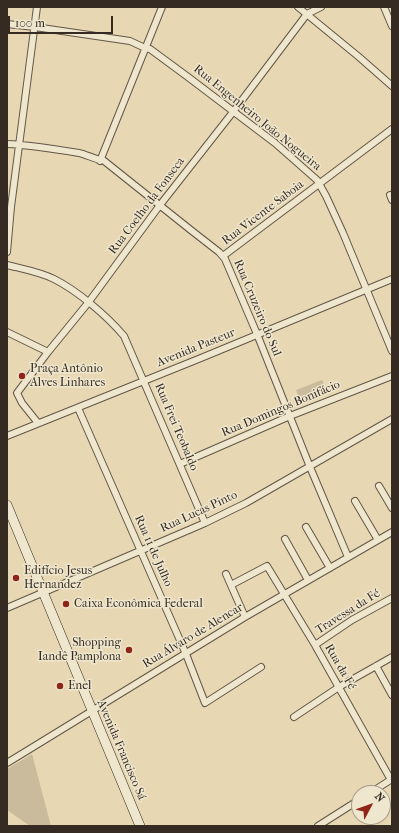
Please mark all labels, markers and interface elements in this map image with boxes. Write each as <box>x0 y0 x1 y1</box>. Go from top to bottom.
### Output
scale bar <box>10 8 115 34</box>
text: 100 m <box>15 16 45 30</box>
street label: Rua Engenheiro João Nogueira <box>190 62 324 174</box>
street label: Rua Coelho da Fonseca <box>106 155 188 257</box>
street label: Rua Vicente Saboia <box>219 178 307 248</box>
street label: Rua Cruzeiro do Sul <box>230 258 284 358</box>
street label: Avenida Pasteur <box>155 326 237 370</box>
place label: Praça Antônio Alves Linhares <box>30 362 105 390</box>
marker: Praça Antônio Alves Linhares <box>17 371 27 381</box>
street label: Rua Domingos Bonifácio <box>220 378 342 440</box>
street label: Rua Frei Teobaldo <box>151 381 201 473</box>
street label: Rua Lucas Pinto <box>158 488 240 536</box>
street label: Rua 11 de Julho <box>131 513 175 589</box>
place label: Edifício Jesus Hernandez <box>24 564 92 592</box>
marker: Edifício Jesus Hernandez <box>11 573 21 583</box>
street label: Travessa da Fé <box>313 586 383 638</box>
place label: Caixa Econômica Federal <box>74 597 203 611</box>
marker: Caixa Econômica Federal <box>61 599 71 609</box>
street label: Rua Álvaro de Alencar <box>140 600 246 672</box>
place label: Shopping Iandê Pamplona <box>38 636 121 664</box>
street label: Rua da Fé <box>321 642 359 692</box>
marker: Shopping Iandê Pamplona <box>124 645 134 655</box>
place label: Enel <box>68 679 91 693</box>
marker: Enel <box>55 681 65 691</box>
street label: Avenida Francisco Sá <box>93 698 149 802</box>
north arrow <box>351 785 391 825</box>
text: N <box>372 790 387 805</box>

